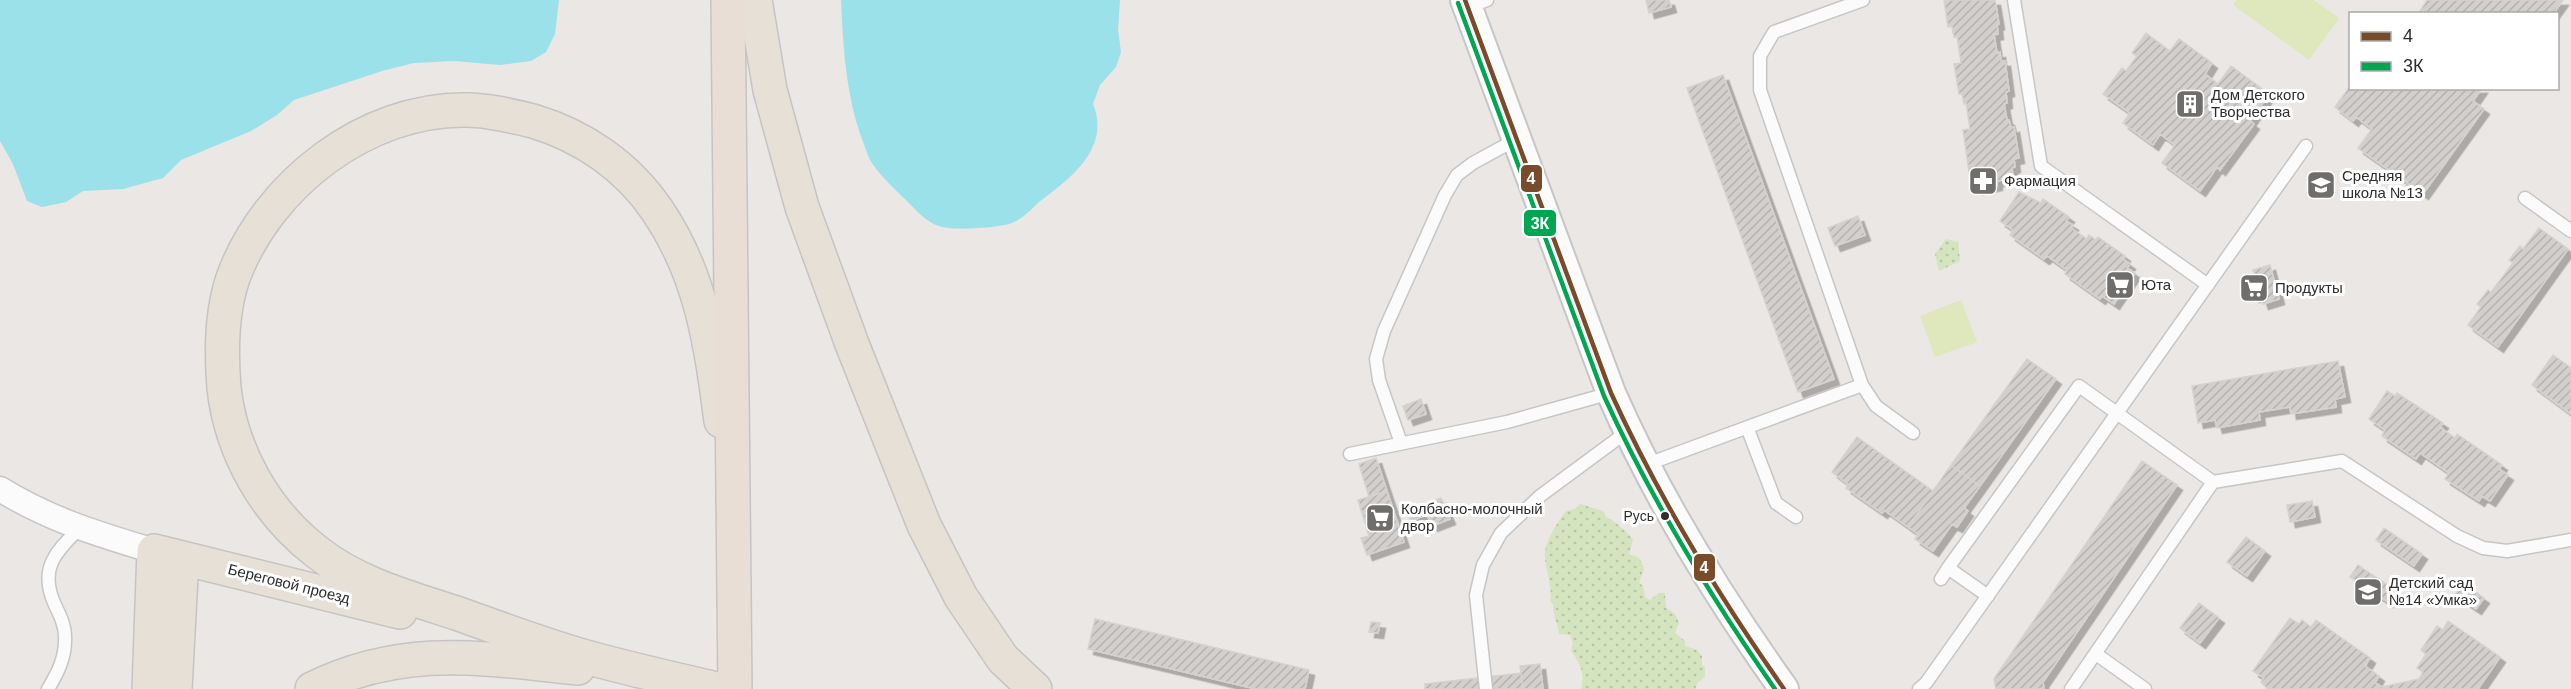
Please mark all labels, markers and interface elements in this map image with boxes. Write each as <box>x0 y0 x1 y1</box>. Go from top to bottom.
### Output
legend <box>2349 12 2559 90</box>
text: 4 <box>2403 26 2413 46</box>
text: 3К <box>2403 56 2424 76</box>
place label: Дом Детского Творчества <box>2211 86 2305 120</box>
building icon: Дом Детского Творчества <box>2174 88 2206 120</box>
line badge: 4 <box>1520 164 1543 193</box>
pharmacy icon: Фармация <box>1967 165 1999 197</box>
place label: Средняя школа №13 <box>2342 167 2423 201</box>
school or university icon: Средняя школа №13 <box>2305 169 2337 201</box>
text: 4 <box>1527 170 1536 187</box>
place label: Фармация <box>2004 172 2076 189</box>
line badge: 3К <box>1523 209 1557 237</box>
text: 3К <box>1531 215 1550 232</box>
supermarket icon: Юта <box>2104 269 2136 301</box>
supermarket icon: Продукты <box>2238 272 2270 304</box>
place label: Юта <box>2141 276 2172 293</box>
place label: Продукты <box>2275 279 2343 296</box>
place label: Колбасно-молочный двор <box>1401 500 1543 534</box>
supermarket icon: Колбасно-молочный двор <box>1364 502 1396 534</box>
place label: Русь <box>1624 508 1654 524</box>
marker: Русь <box>1659 510 1671 522</box>
line badge: 4 <box>1693 553 1716 582</box>
text: 4 <box>1700 559 1709 576</box>
street label: Береговой проезд <box>226 560 352 607</box>
place label: Детский сад №14 «Умка» <box>2389 574 2477 608</box>
school or university icon: Детский сад №14 «Умка» <box>2352 576 2384 608</box>

